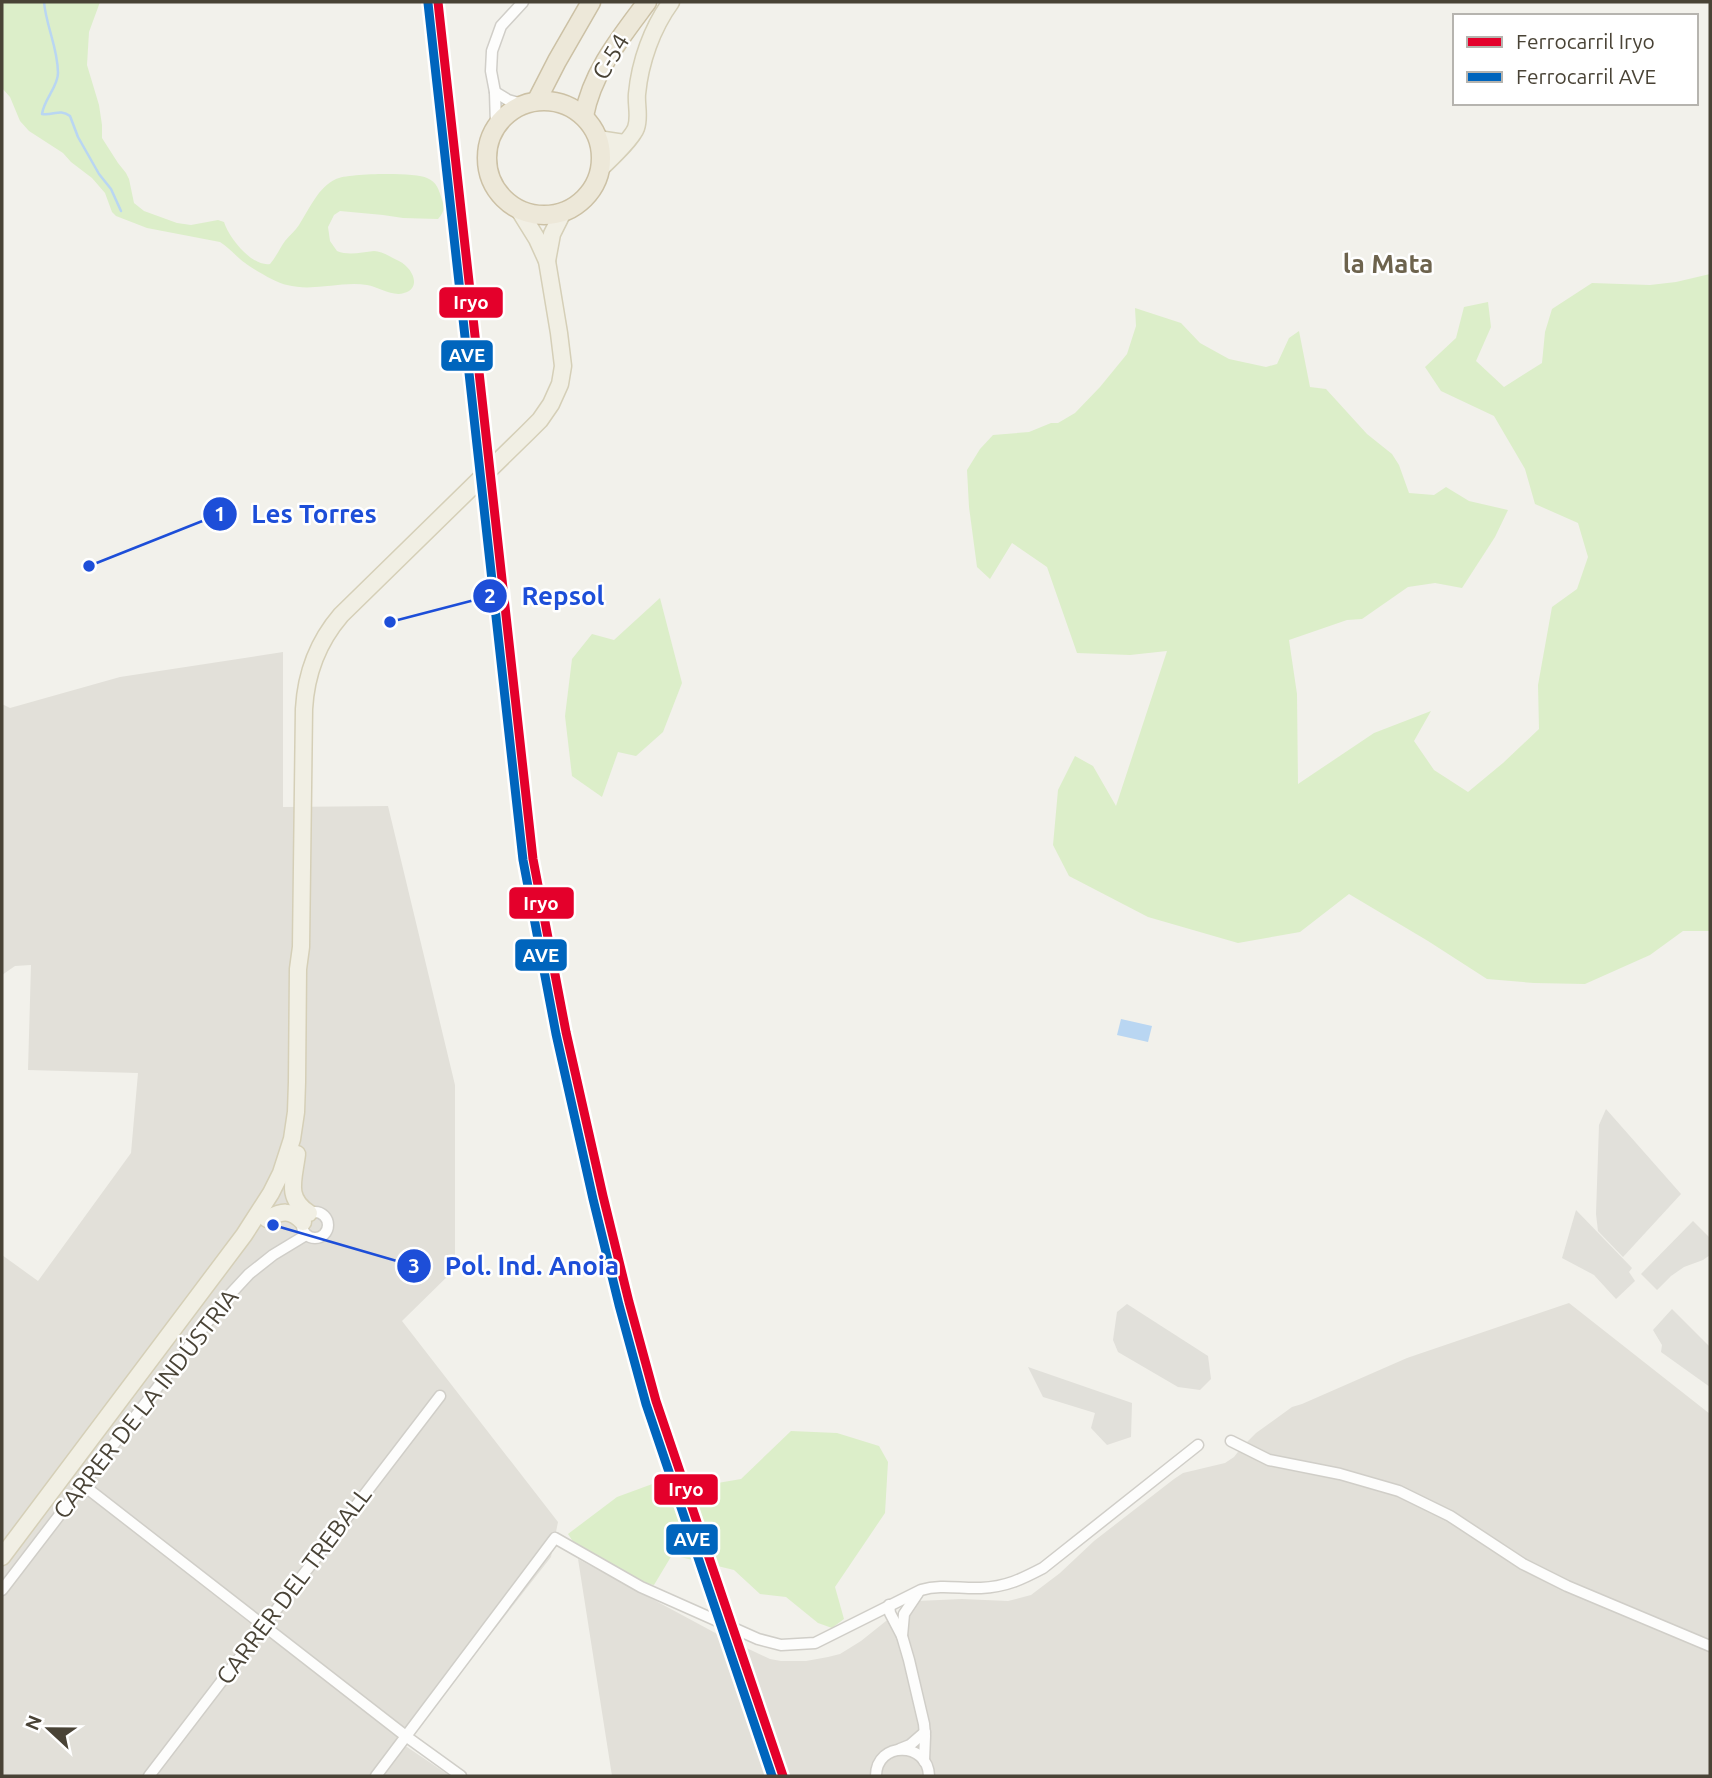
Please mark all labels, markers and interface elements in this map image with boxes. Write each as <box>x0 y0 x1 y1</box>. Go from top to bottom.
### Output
legend <box>1453 14 1698 105</box>
street label: C-54 <box>587 29 635 84</box>
text: Ferrocarril Iryo <box>1516 29 1655 53</box>
text: Ferrocarril AVE <box>1516 64 1656 88</box>
district label: la Mata <box>1343 249 1433 278</box>
line badge: Iryo <box>438 286 504 319</box>
text: Iryo <box>453 291 489 313</box>
line badge: AVE <box>440 339 494 372</box>
text: AVE <box>449 344 485 366</box>
callout: Les Torres <box>202 490 391 537</box>
text: Les Torres <box>251 499 377 528</box>
text: 1 <box>214 501 226 525</box>
callout: Repsol <box>472 572 618 619</box>
text: Repsol <box>522 581 605 610</box>
text: 2 <box>484 583 496 607</box>
line badge: Iryo <box>508 886 575 920</box>
text: Iryo <box>523 892 559 914</box>
line badge: AVE <box>514 938 568 972</box>
text: AVE <box>523 944 559 966</box>
callout: Pol. Ind. Anoia <box>396 1243 633 1290</box>
text: Pol. Ind. Anoia <box>445 1251 619 1280</box>
text: 3 <box>408 1253 420 1277</box>
street label: CARRER DE LA INDÚSTRIA <box>47 1283 244 1524</box>
line badge: Iryo <box>653 1473 719 1506</box>
text: Iryo <box>668 1478 704 1500</box>
street label: CARRER DEL TREBALL <box>211 1482 377 1690</box>
line badge: AVE <box>665 1523 719 1556</box>
text: AVE <box>674 1528 710 1550</box>
north arrow <box>14 1694 84 1764</box>
text: N <box>20 1712 46 1733</box>

